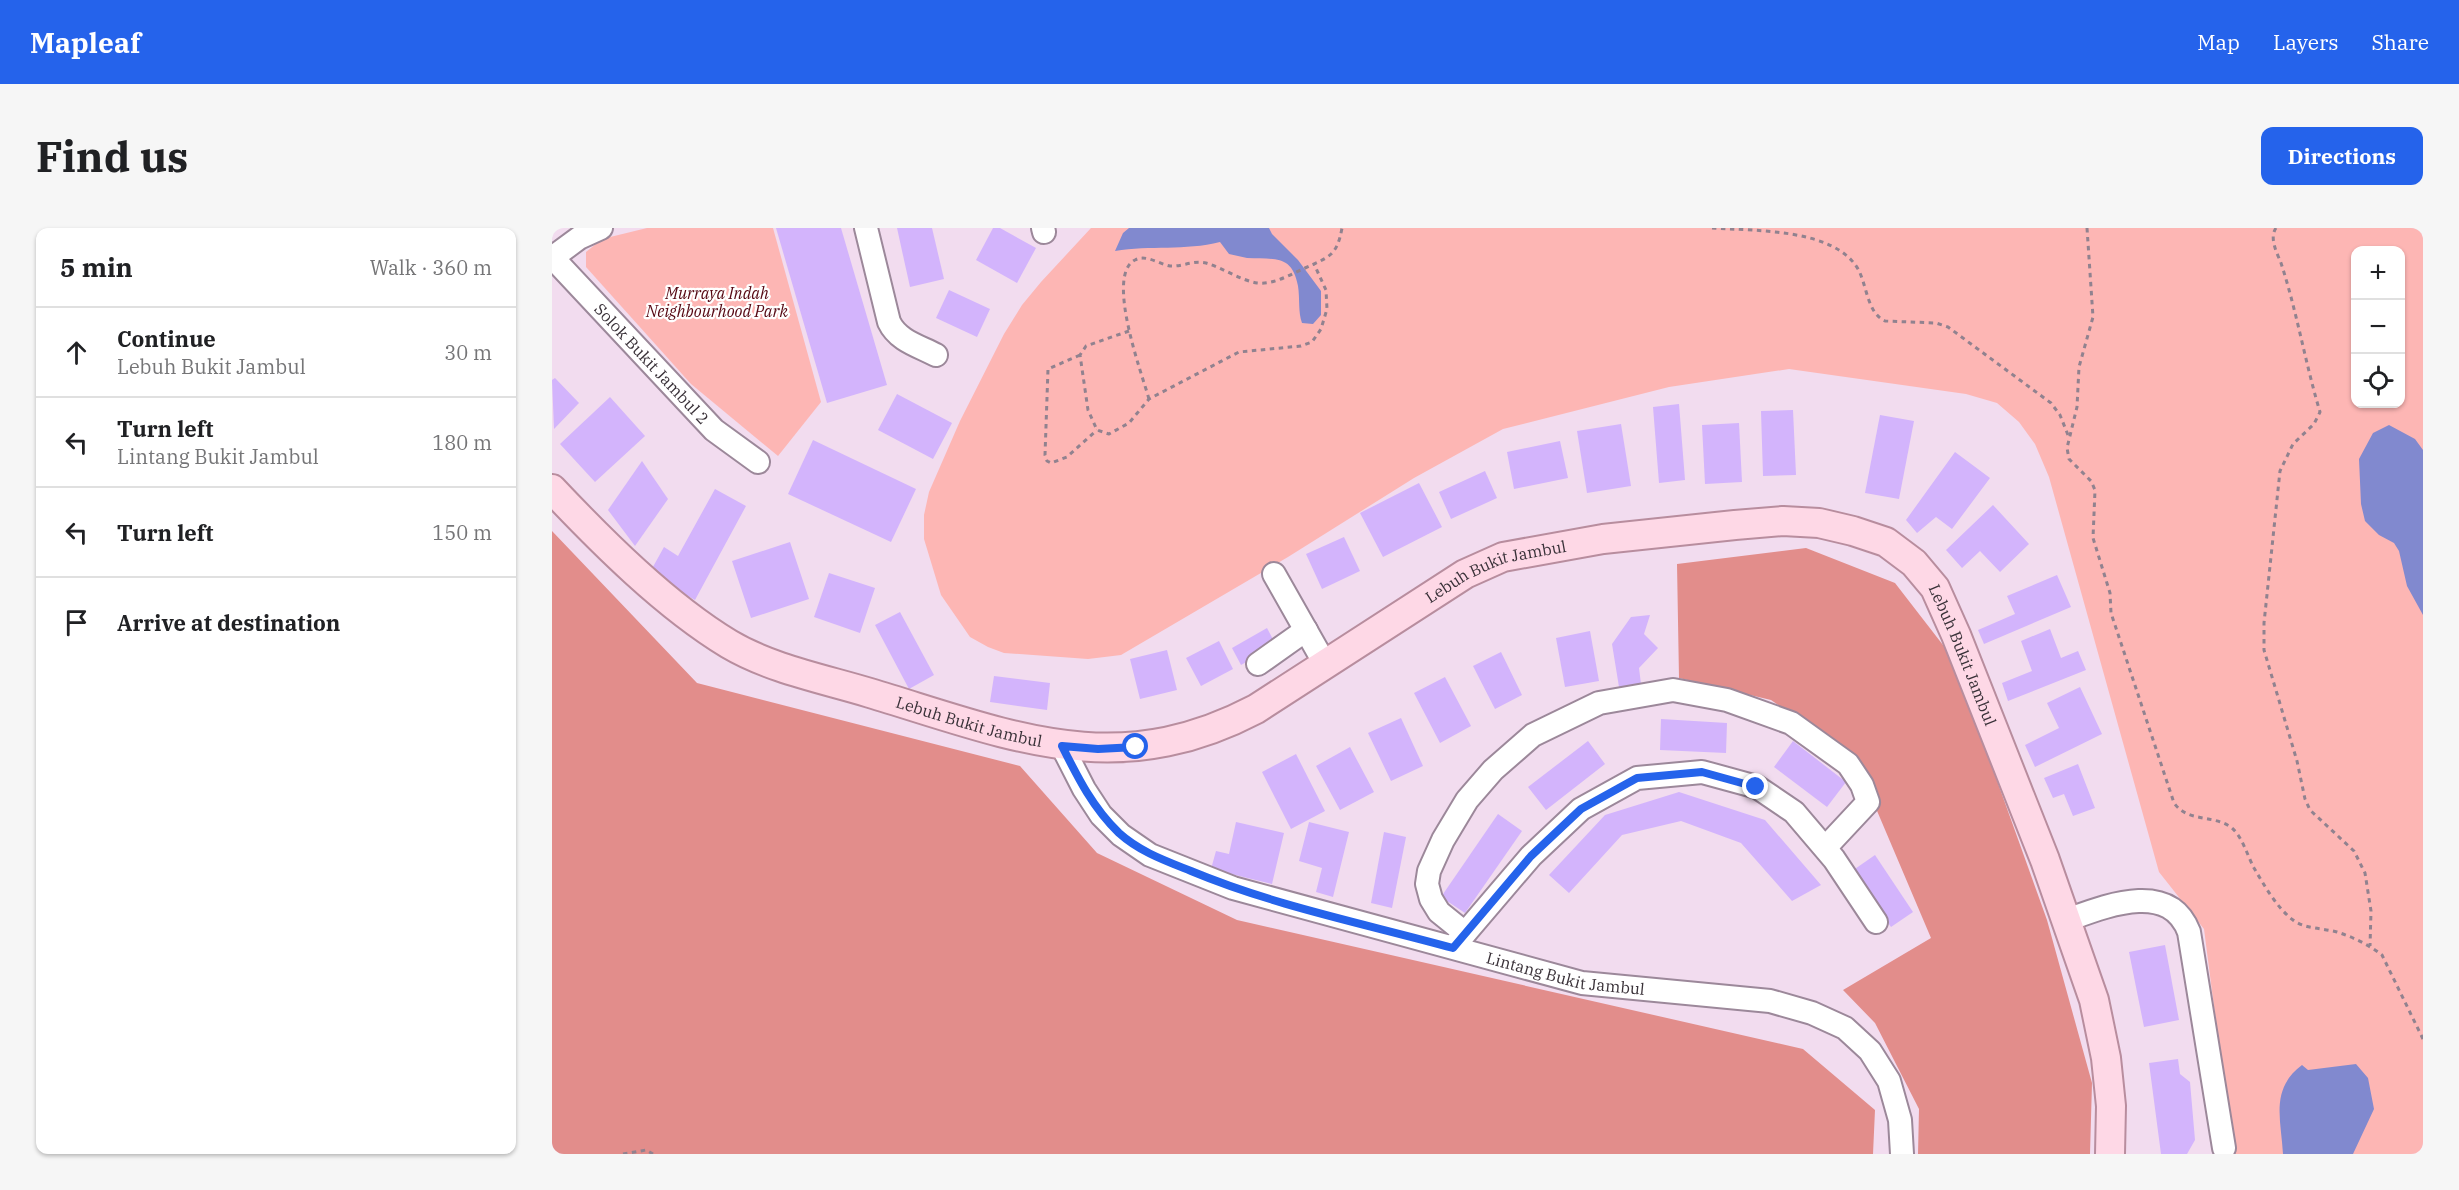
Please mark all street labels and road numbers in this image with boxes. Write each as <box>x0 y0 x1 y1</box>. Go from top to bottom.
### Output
street label: Solok Bukit Jambul 2 <box>590 299 713 428</box>
street label: Lebuh Bukit Jambul <box>1421 536 1568 607</box>
street label: Lebuh Bukit Jambul <box>1925 581 2001 729</box>
street label: Lebuh Bukit Jambul <box>894 692 1044 751</box>
street label: Lintang Bukit Jambul <box>1484 947 1646 999</box>

